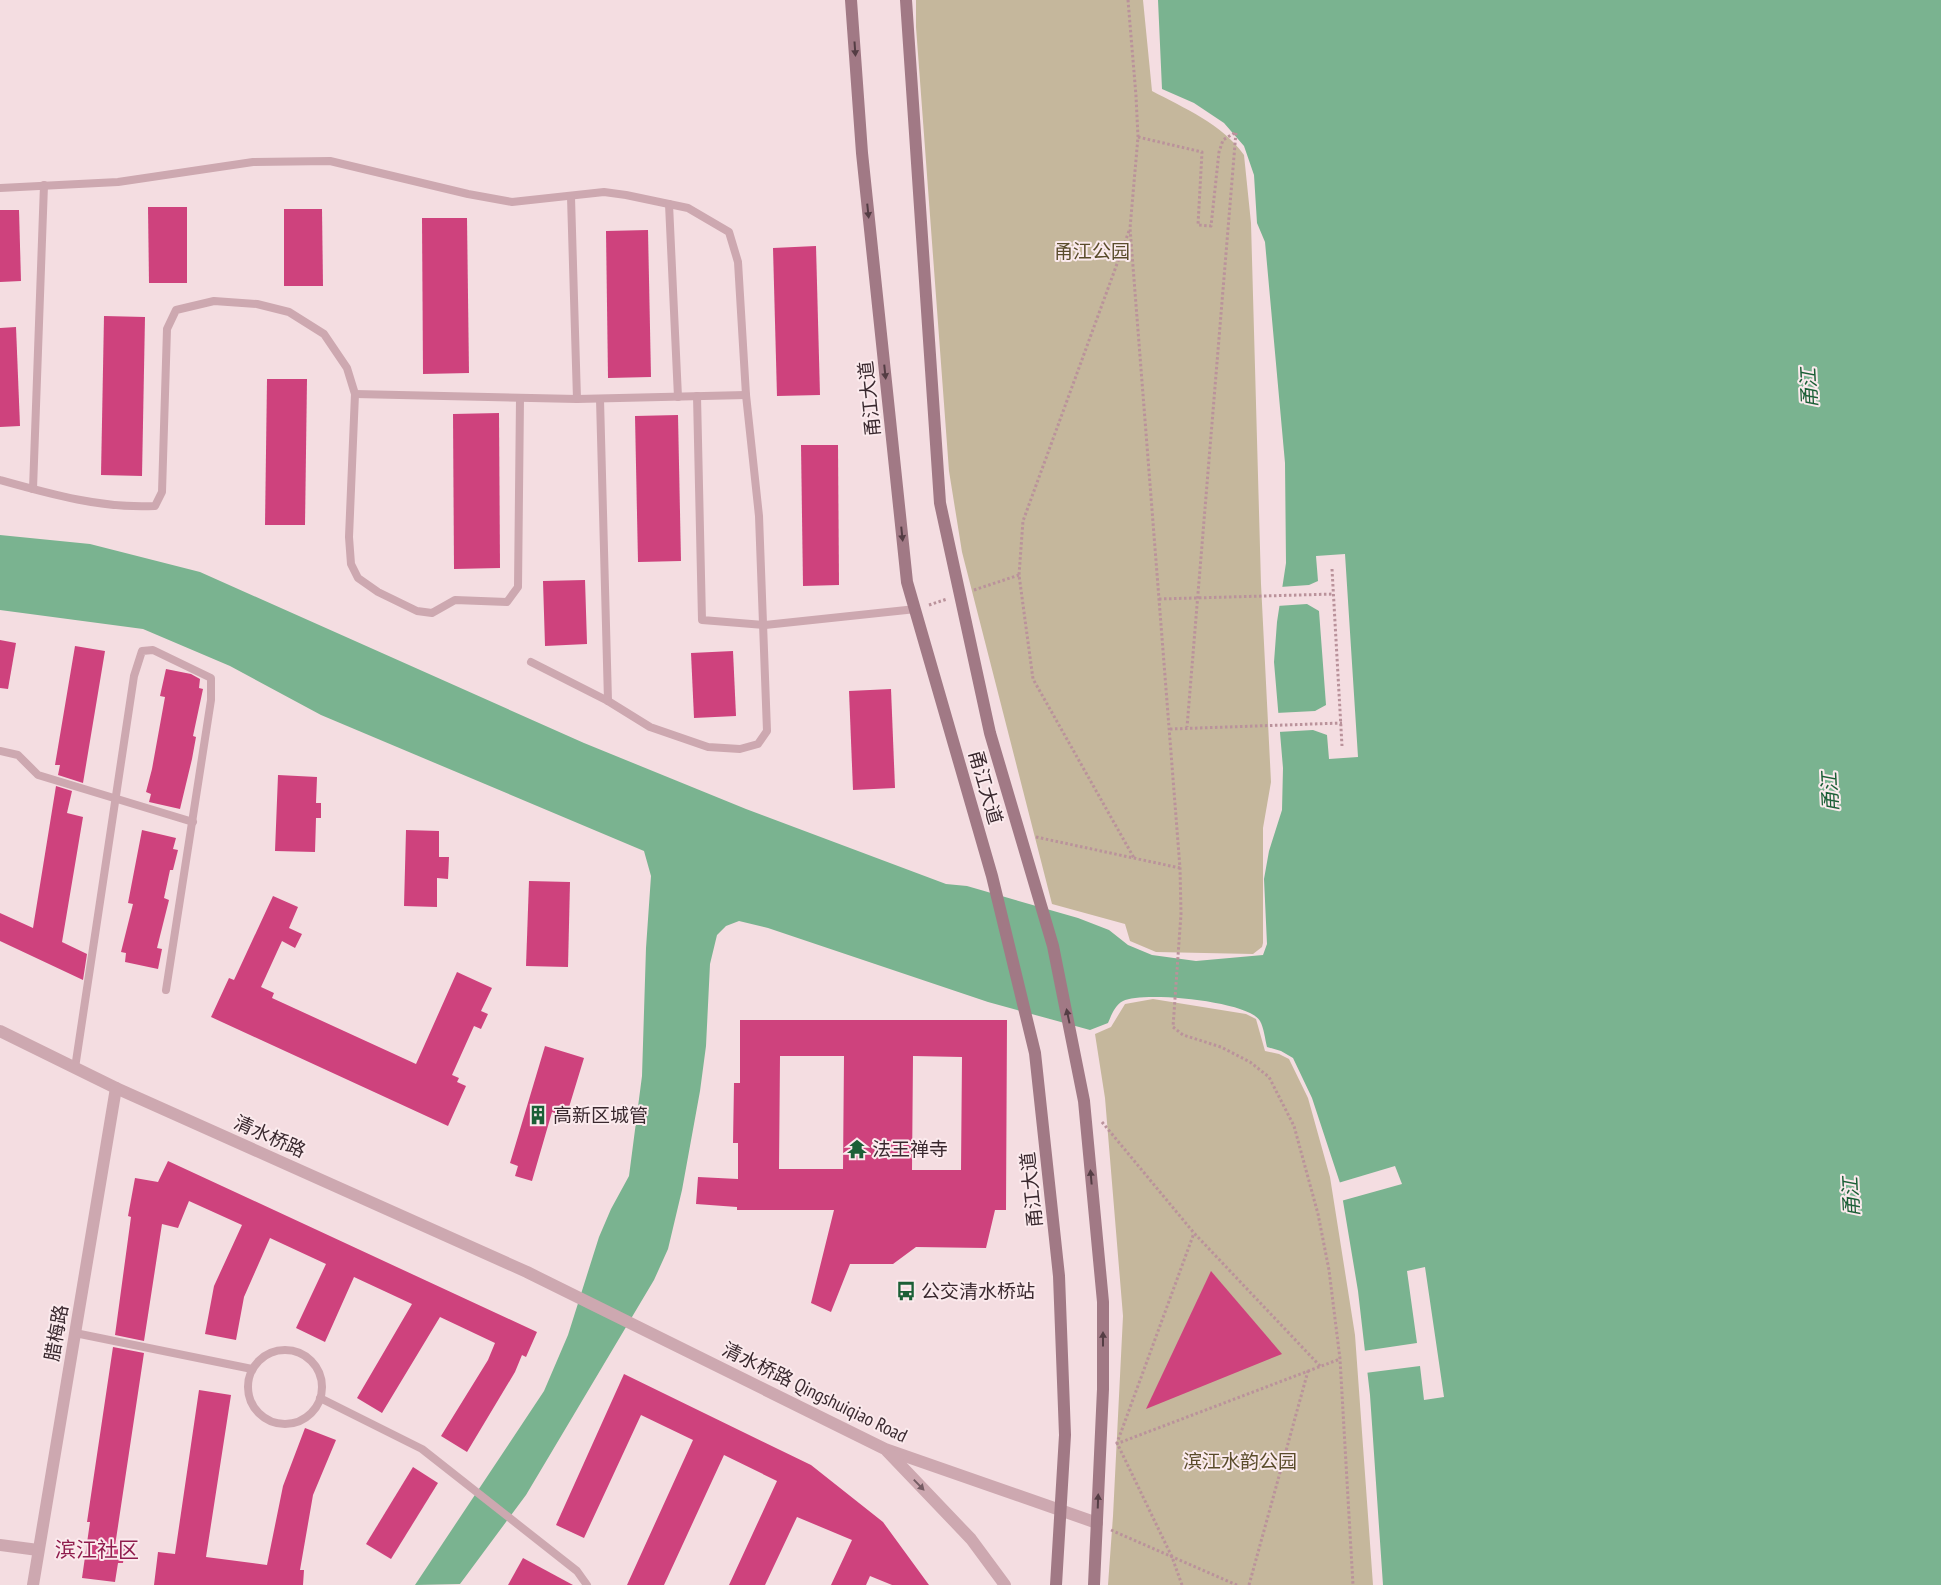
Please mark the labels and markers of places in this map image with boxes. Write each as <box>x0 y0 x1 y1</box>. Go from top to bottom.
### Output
place label: 高新区城管 <box>553 1103 648 1127</box>
building icon: 高新区城管 <box>527 1104 549 1126</box>
place label: 法王禅寺 <box>872 1137 948 1161</box>
temple icon: 法王禅寺 <box>846 1138 868 1160</box>
place label: 公交清水桥站 <box>921 1279 1035 1303</box>
bus stop icon: 公交清水桥站 <box>895 1280 917 1302</box>

